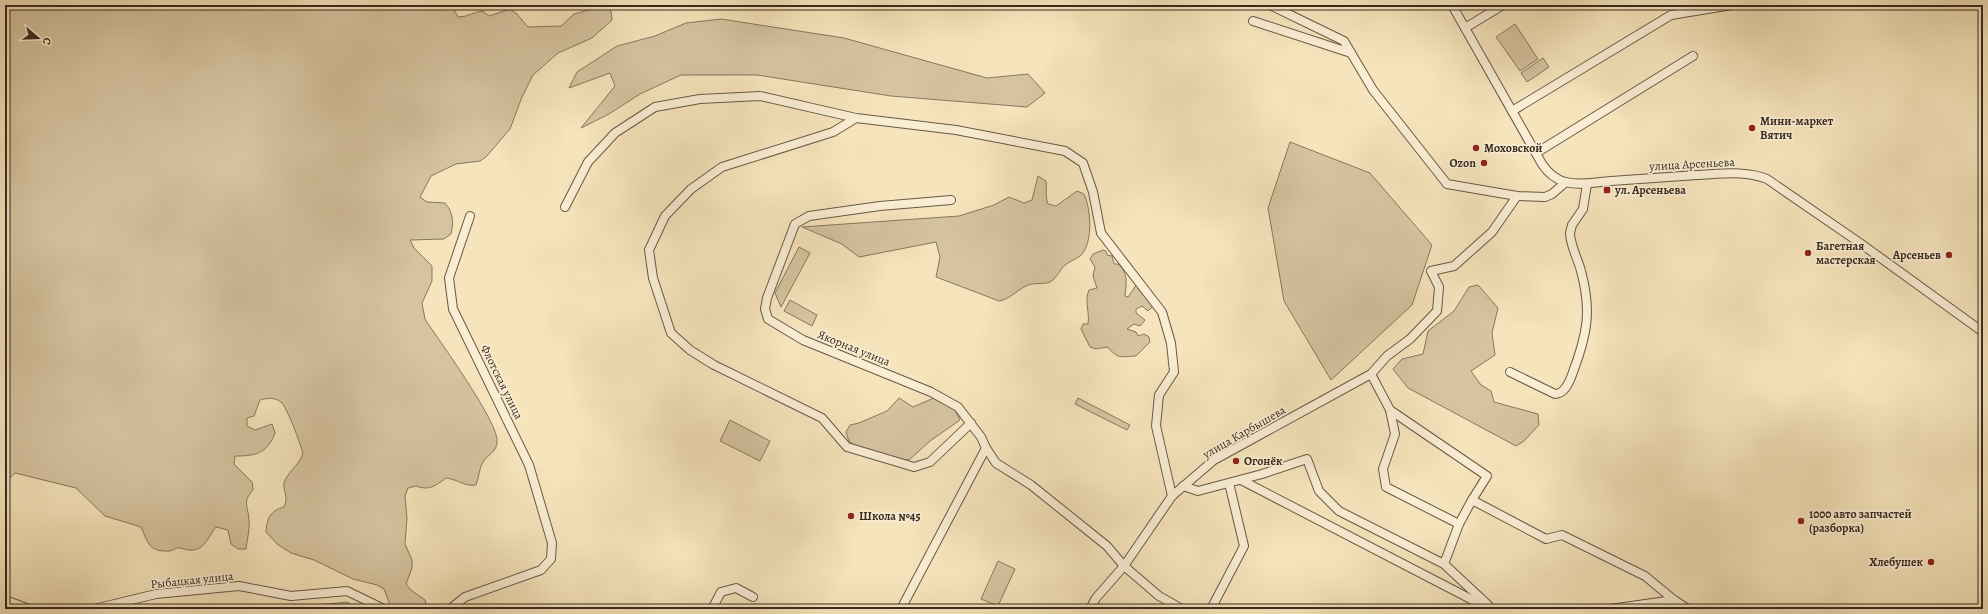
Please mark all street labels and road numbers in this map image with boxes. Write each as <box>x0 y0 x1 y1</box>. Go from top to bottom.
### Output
street label: улица Арсеньева <box>1648 154 1736 174</box>
street label: Якорная улица <box>815 326 893 370</box>
street label: Флотская улица <box>477 342 527 422</box>
street label: улица Карбышева <box>1199 402 1289 463</box>
street label: Рыбацкая улица <box>150 568 235 592</box>

